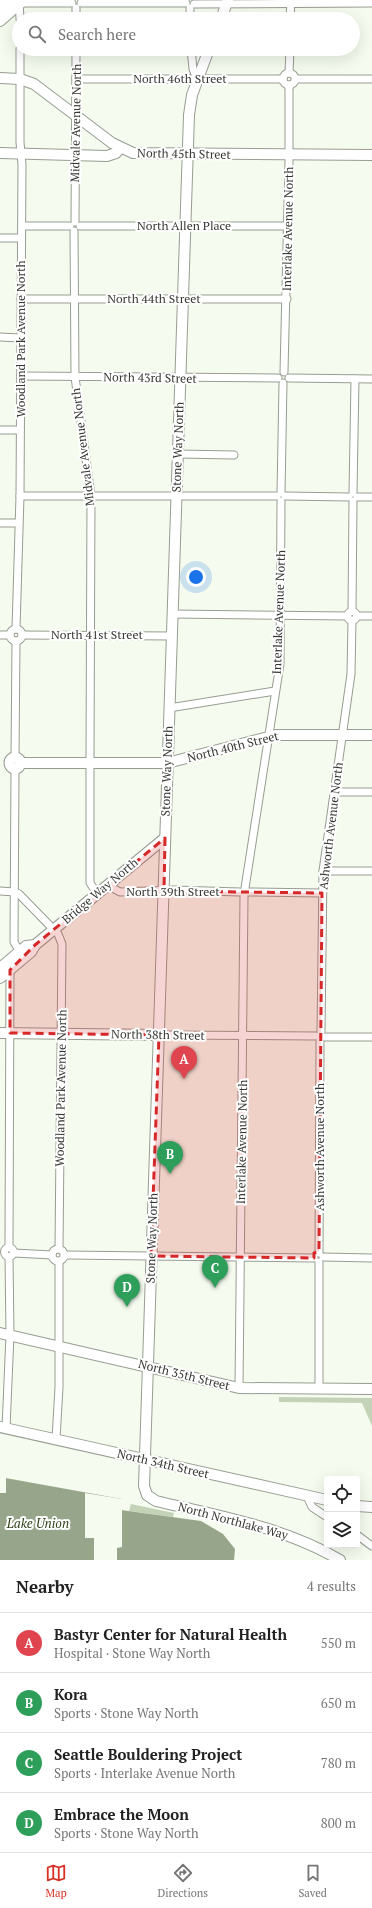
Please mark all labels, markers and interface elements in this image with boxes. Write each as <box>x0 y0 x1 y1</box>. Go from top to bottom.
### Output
search box <box>12 12 360 56</box>
icon: search <box>26 23 48 45</box>
text: Search here <box>58 24 136 44</box>
street label: Midvale Avenue North <box>67 63 84 183</box>
street label: North 46th Street <box>133 71 227 86</box>
street label: North 45th Street <box>137 145 232 162</box>
street label: Interlake Avenue North <box>279 167 296 291</box>
street label: North Allen Place <box>137 218 231 233</box>
street label: Woodland Park Avenue North <box>13 260 28 418</box>
street label: North 44th Street <box>107 291 201 306</box>
street label: North 43rd Street <box>103 369 197 386</box>
street label: Midvale Avenue North <box>68 387 97 507</box>
street label: Stone Way North <box>168 401 187 493</box>
street label: Interlake Avenue North <box>269 549 288 675</box>
your location <box>186 567 206 587</box>
street label: North 41st Street <box>51 627 143 642</box>
street label: Stone Way North <box>157 725 176 817</box>
street label: North 40th Street <box>186 728 281 765</box>
street label: Ashworth Avenue North <box>315 761 346 890</box>
street label: Bridge Way North <box>59 854 141 927</box>
street label: North 39th Street <box>126 884 220 899</box>
street label: Woodland Park Avenue North <box>52 1009 69 1167</box>
street label: North 38th Street <box>111 1026 206 1043</box>
pin: A <box>171 1046 197 1079</box>
street label: Interlake Avenue North <box>233 1080 250 1204</box>
street label: Ashworth Avenue North <box>312 1083 327 1211</box>
pin: B <box>157 1141 183 1174</box>
street label: Stone Way North <box>142 1192 161 1284</box>
pin: C <box>202 1255 228 1288</box>
pin: D <box>114 1274 140 1307</box>
street label: North 35th Street <box>137 1356 232 1393</box>
street label: North 34th Street <box>116 1446 211 1481</box>
map controls <box>324 1476 360 1548</box>
button: locate <box>324 1476 360 1512</box>
street label: North Northlake Way <box>177 1499 291 1543</box>
button: layers <box>324 1512 360 1548</box>
water label: Lake Union <box>6 1514 69 1532</box>
text: Nearby <box>16 1575 74 1598</box>
text: 4 results <box>307 1577 356 1595</box>
text: Bastyr Center for Natural Health <box>54 1624 287 1644</box>
text: A <box>24 1634 34 1652</box>
text: 550 m <box>321 1634 356 1652</box>
text: Hospital · Stone Way North <box>54 1644 210 1662</box>
text: Kora <box>54 1684 88 1704</box>
text: B <box>25 1694 33 1712</box>
text: 650 m <box>321 1694 356 1712</box>
text: Sports · Stone Way North <box>54 1704 199 1722</box>
text: Seattle Bouldering Project <box>54 1744 242 1764</box>
text: C <box>25 1754 33 1772</box>
text: 780 m <box>321 1754 356 1772</box>
text: Sports · Interlake Avenue North <box>54 1764 235 1782</box>
text: Embrace the Moon <box>54 1804 189 1824</box>
text: D <box>24 1814 34 1832</box>
text: 800 m <box>321 1814 356 1832</box>
text: Sports · Stone Way North <box>54 1824 199 1842</box>
tab: Map <box>45 1862 67 1900</box>
tab: Directions <box>157 1862 208 1900</box>
tab: Saved <box>298 1862 327 1900</box>

